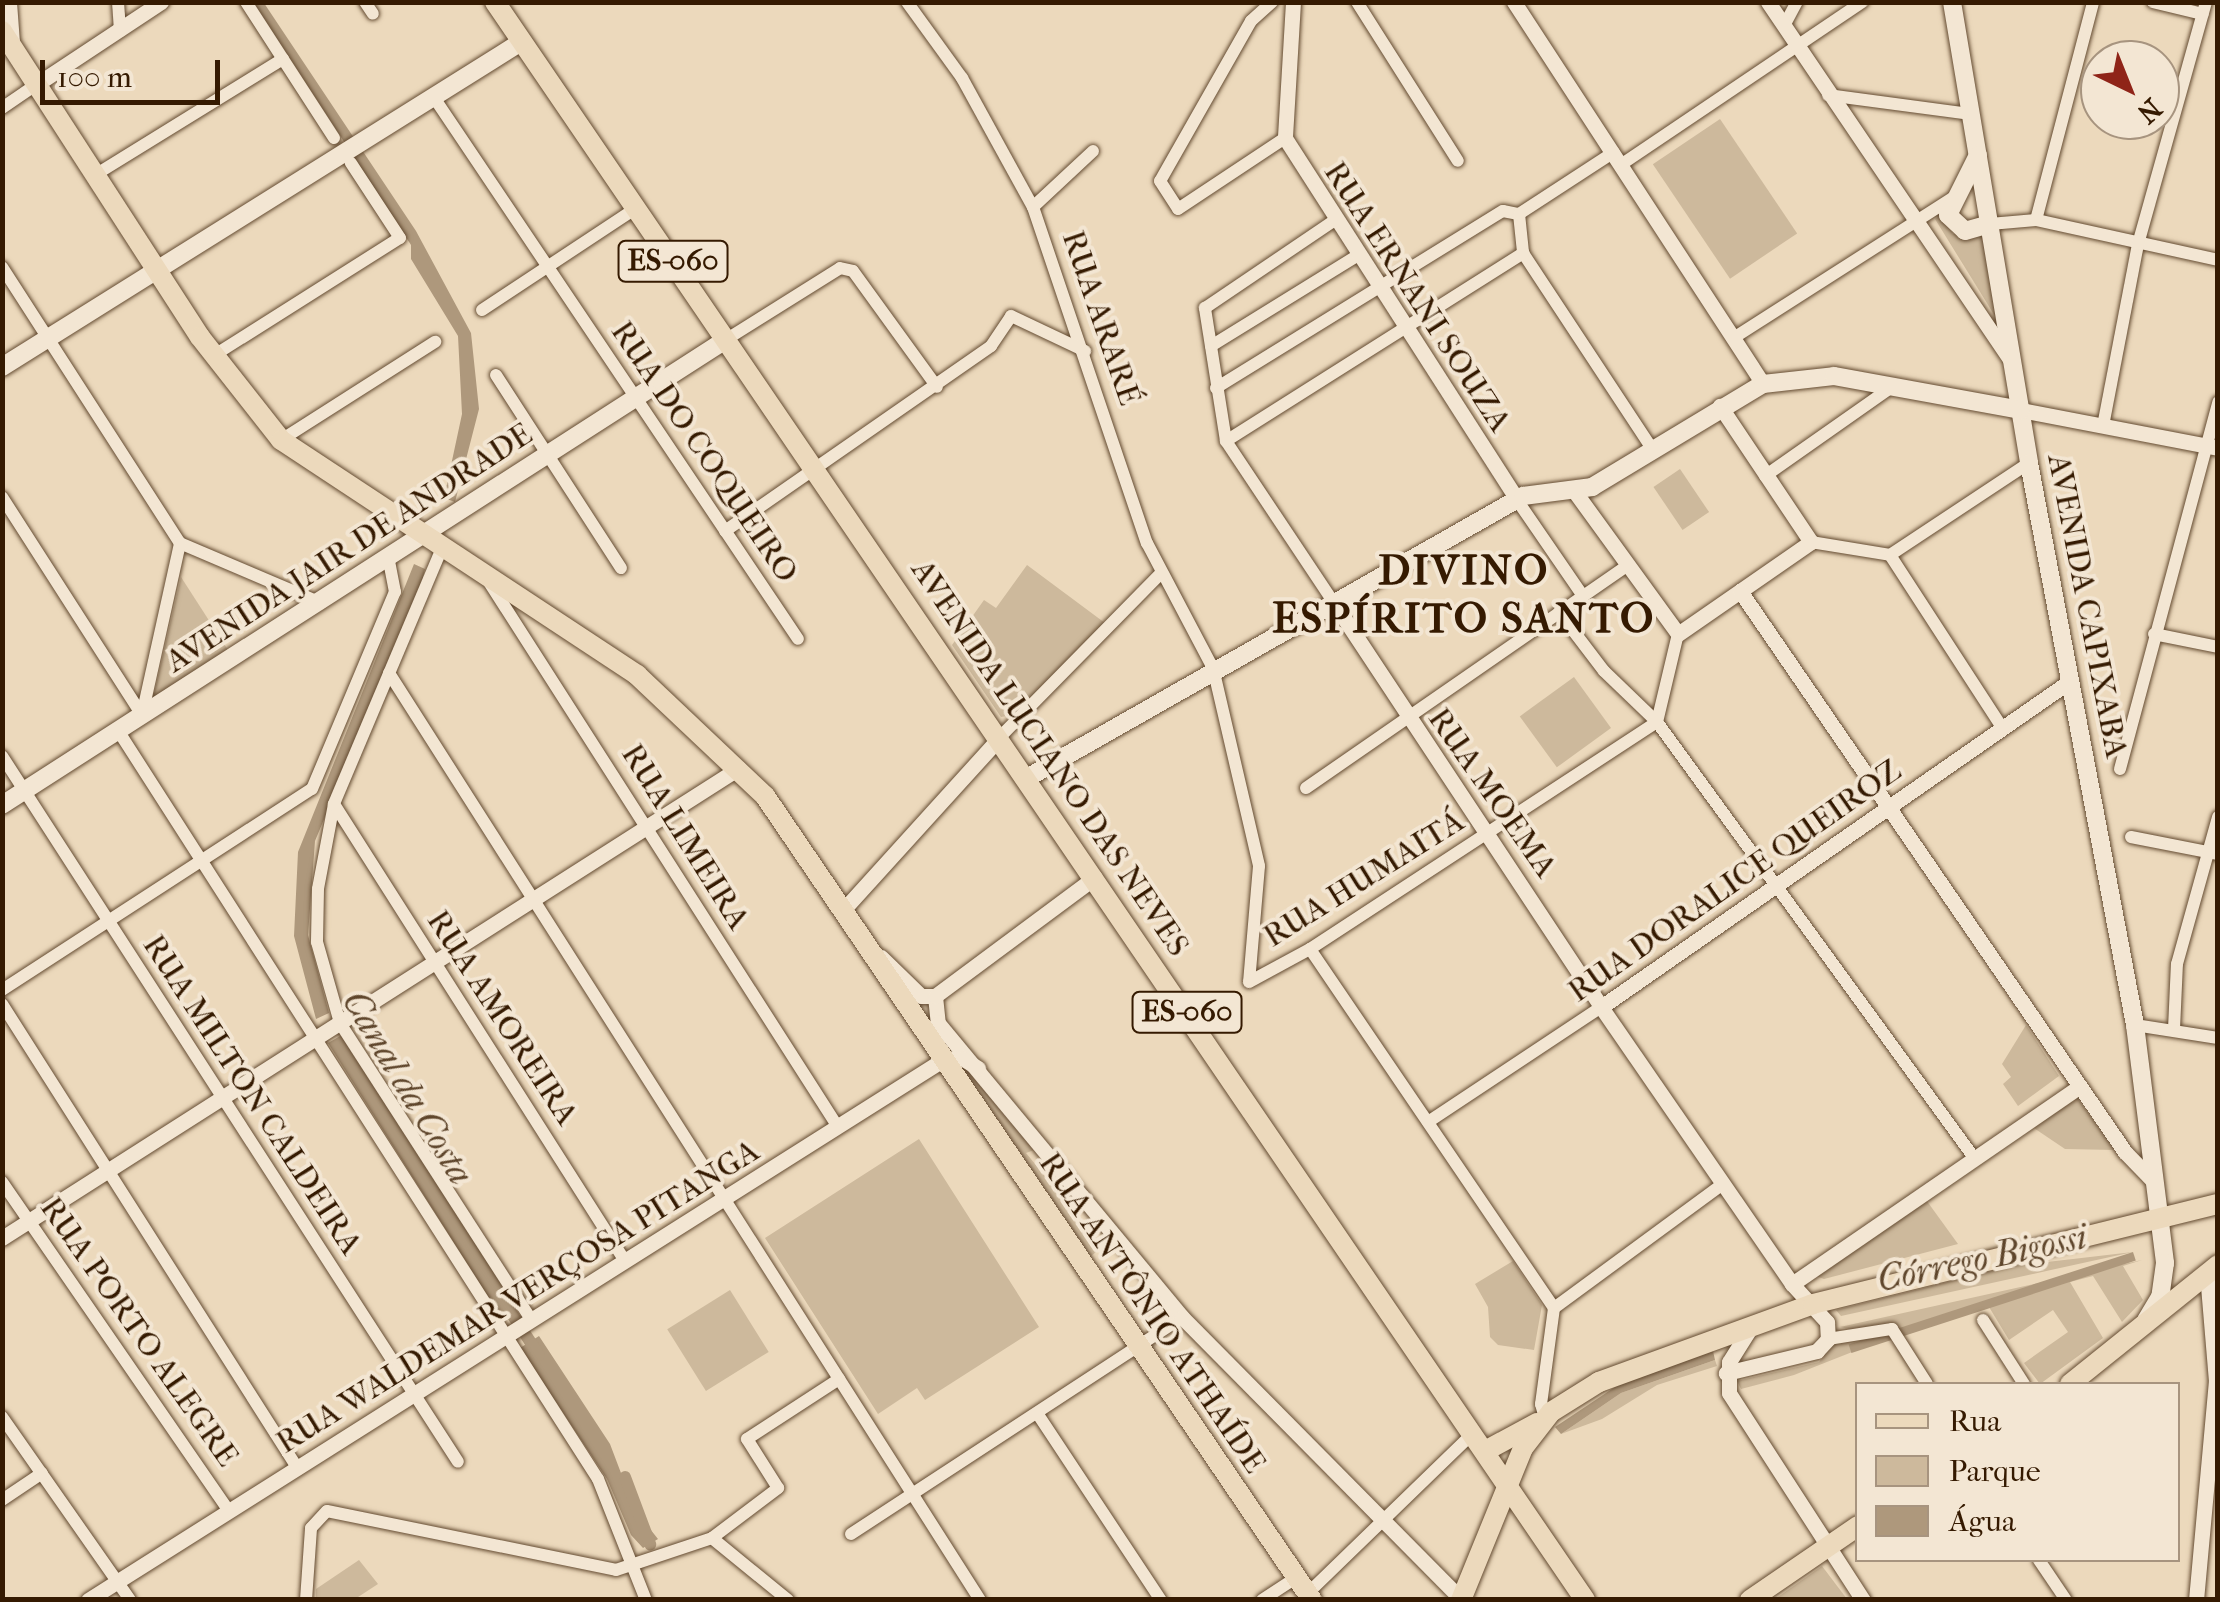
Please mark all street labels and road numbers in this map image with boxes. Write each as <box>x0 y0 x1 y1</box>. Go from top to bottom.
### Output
street label: RUA ERNANI SOUZA <box>1315 155 1519 439</box>
street label: RUA ARARÉ <box>1053 226 1149 410</box>
road number: ES-060 <box>616 236 730 286</box>
street label: RUA DO COQUEIRO <box>602 314 806 590</box>
street label: AVENIDA JAIR DE ANDRADE <box>159 415 539 681</box>
street label: AVENIDA CAPIXABA <box>2039 451 2135 761</box>
street label: AVENIDA LUCIANO DAS NEVES <box>903 552 1197 964</box>
street label: RUA MOEMA <box>1420 701 1564 885</box>
street label: RUA LIMEIRA <box>613 737 757 937</box>
street label: RUA DORALICE QUEIROZ <box>1561 751 1909 1011</box>
street label: RUA HUMAITÁ <box>1257 802 1471 956</box>
street label: RUA AMOREIRA <box>418 903 586 1133</box>
street label: RUA MILTON CALDEIRA <box>134 928 370 1262</box>
road number: ES-060 <box>1130 987 1244 1037</box>
street label: RUA WALDEMAR VERÇOSA PITANGA <box>270 1132 766 1462</box>
street label: RUA ANTÔNIO ATHAÍDE <box>1030 1145 1274 1481</box>
street label: RUA PORTO ALEGRE <box>32 1190 246 1474</box>

